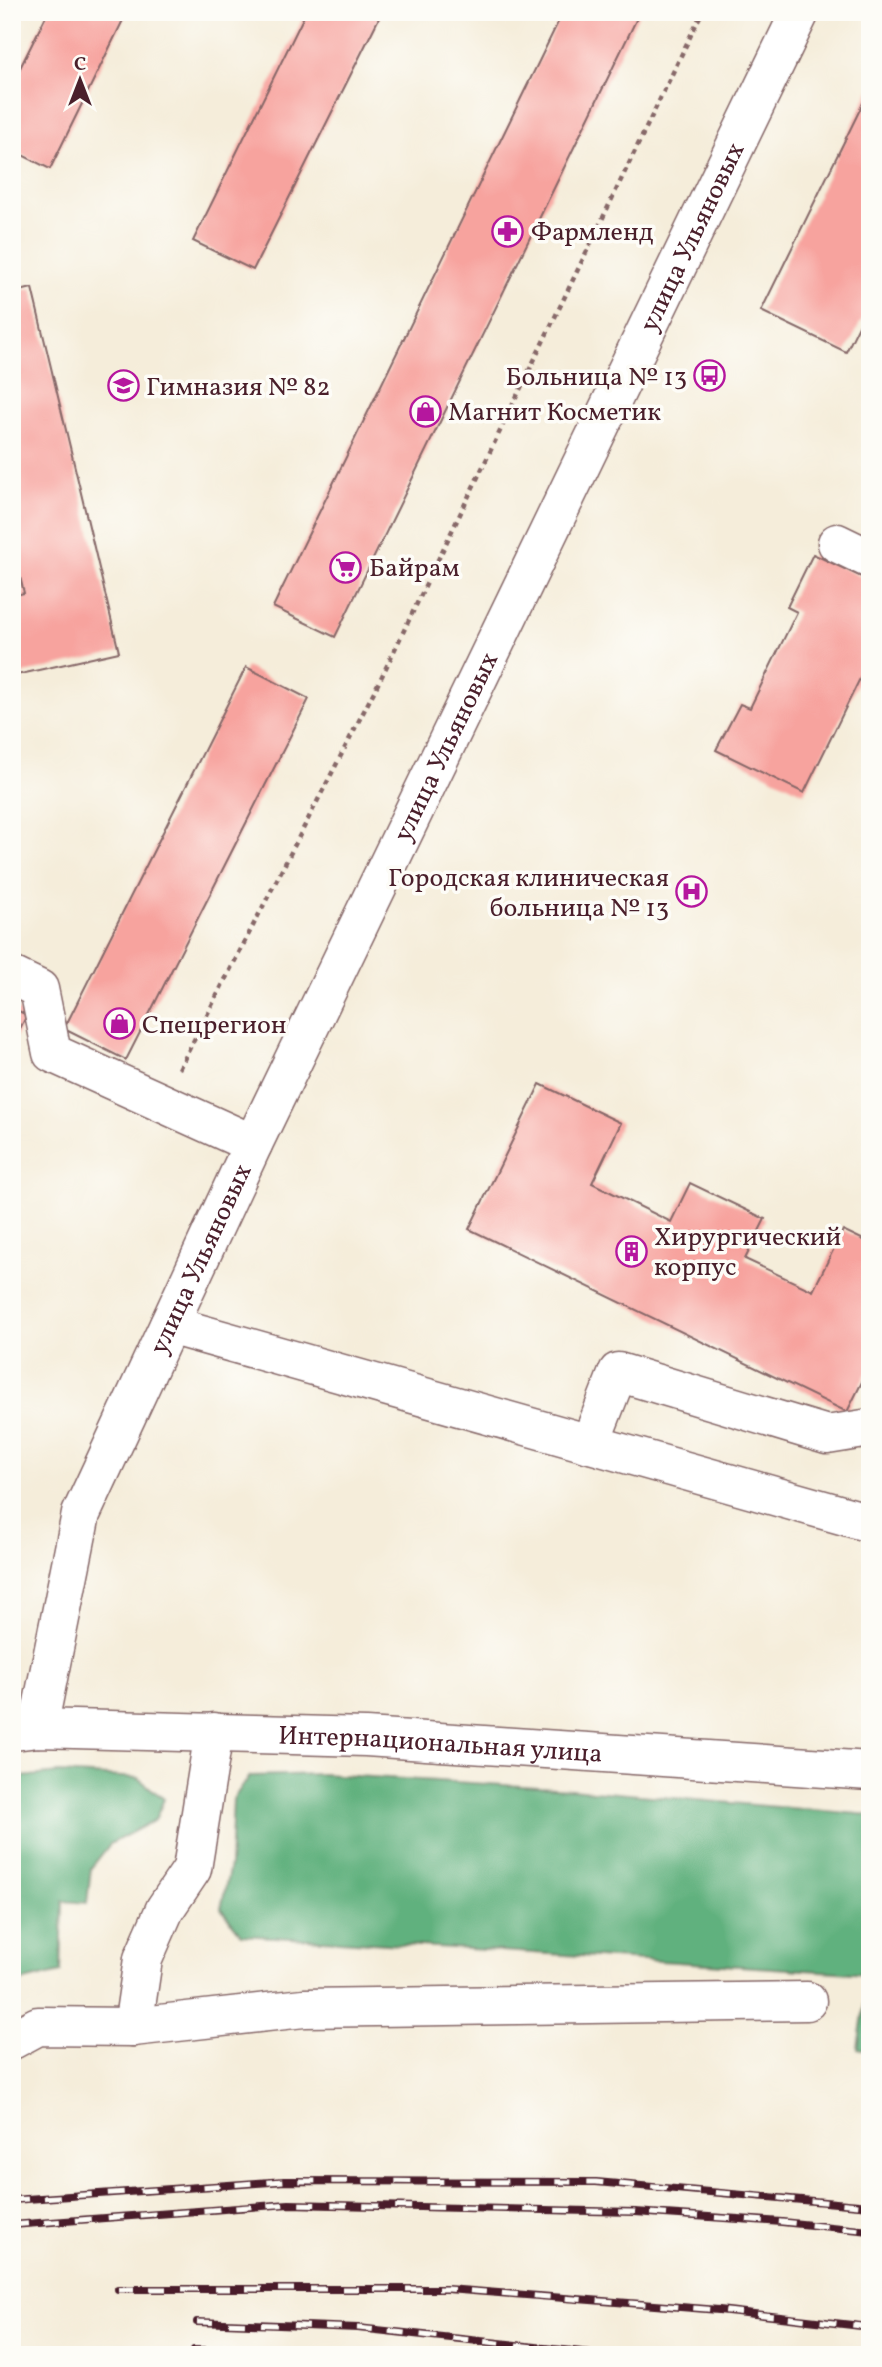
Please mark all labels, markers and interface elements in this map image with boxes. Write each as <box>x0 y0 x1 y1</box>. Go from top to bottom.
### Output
north arrow <box>46 46 116 116</box>
text: С <box>74 52 86 78</box>
street label: улица Ульяновых <box>632 137 754 338</box>
pharmacy icon: Фармленд <box>491 214 525 248</box>
place label: Фармленд <box>531 215 654 251</box>
bus stop icon: Больница № 13 <box>693 359 727 393</box>
place label: Больница № 13 <box>505 360 687 396</box>
school or university icon: Гимназия № 82 <box>106 369 140 403</box>
place label: Гимназия № 82 <box>146 370 331 406</box>
shop icon: Магнит Косметик <box>408 394 442 428</box>
place label: Магнит Косметик <box>448 395 661 431</box>
supermarket icon: Байрам <box>329 550 363 584</box>
place label: Байрам <box>369 551 460 587</box>
street label: улица Ульяновых <box>386 646 508 848</box>
place label: Городская клиническая больница № 13 <box>388 861 669 927</box>
hospital icon: Городская клиническая больница № 13 <box>675 875 709 909</box>
shop icon: Спецрегион <box>102 1007 136 1041</box>
place label: Спецрегион <box>142 1008 287 1044</box>
street label: улица Ульяновых <box>142 1158 261 1361</box>
place label: Хирургический корпус <box>654 1220 841 1286</box>
building icon: Хирургический корпус <box>614 1234 648 1268</box>
street label: Интернациональная улица <box>278 1719 604 1773</box>

